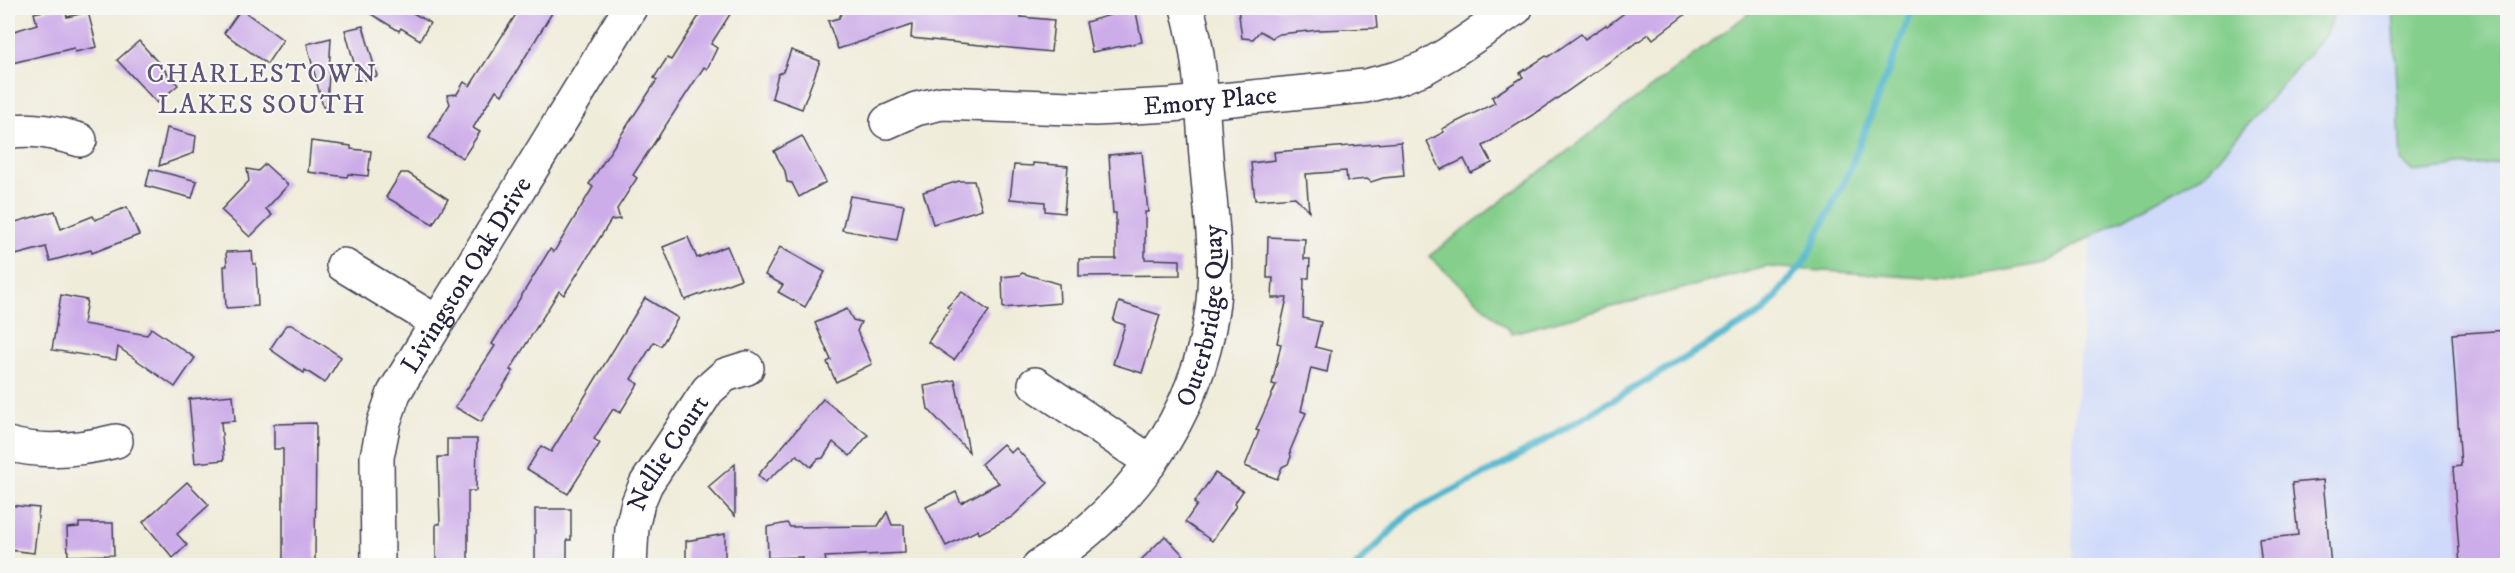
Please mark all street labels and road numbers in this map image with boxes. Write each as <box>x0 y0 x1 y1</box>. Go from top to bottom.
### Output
street label: Emory Place <box>1143 78 1278 123</box>
street label: Livingston Oak Drive <box>394 170 539 379</box>
street label: Outerbridge Quay <box>1169 223 1231 412</box>
street label: Nellie Court <box>620 389 717 516</box>

